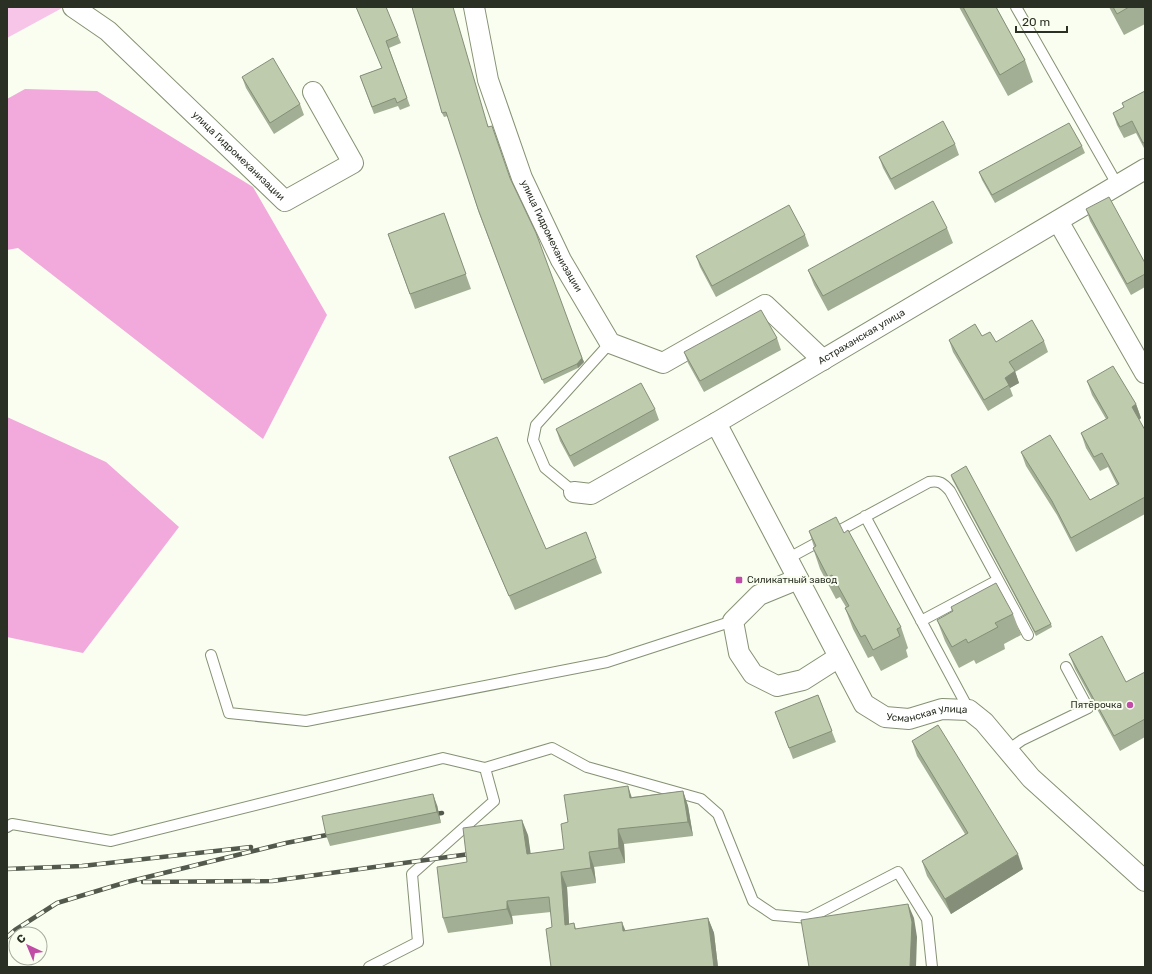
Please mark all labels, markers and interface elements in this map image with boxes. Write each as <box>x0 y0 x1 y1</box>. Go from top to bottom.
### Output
scale bar <box>1016 8 1067 34</box>
text: 20 m <box>1022 15 1050 29</box>
street label: улица Гидромеханизации <box>189 109 287 203</box>
street label: улица Гидромеханизации <box>518 178 585 294</box>
street label: Астраханская улица <box>816 306 907 367</box>
place label: Силикатный завод <box>747 574 837 586</box>
marker: Силикатный завод <box>734 575 744 585</box>
place label: Пятёрочка <box>1071 699 1122 711</box>
marker: Пятёрочка <box>1125 700 1135 710</box>
street label: Усманская улица <box>886 703 968 725</box>
north arrow <box>8 926 48 966</box>
text: С <box>14 932 29 947</box>

